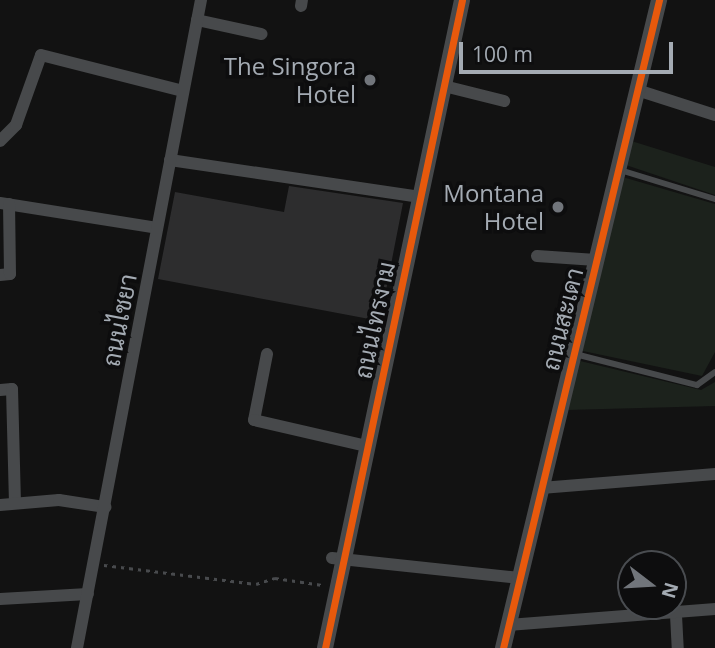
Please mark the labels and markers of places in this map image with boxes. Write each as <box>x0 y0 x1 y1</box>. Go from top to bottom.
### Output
place label: The Singora Hotel <box>224 52 356 108</box>
marker: The Singora Hotel <box>362 72 378 88</box>
place label: Montana Hotel <box>443 179 544 235</box>
marker: Montana Hotel <box>550 199 566 215</box>

